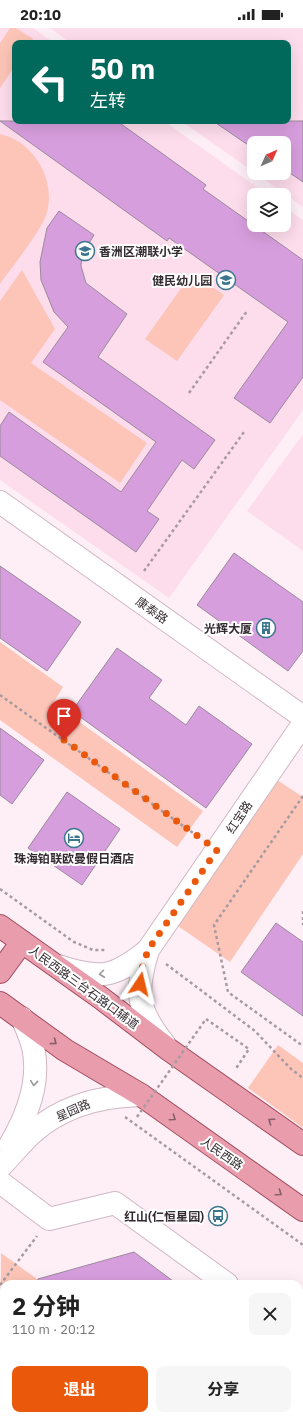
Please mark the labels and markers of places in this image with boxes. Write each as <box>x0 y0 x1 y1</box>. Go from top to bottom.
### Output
school or university icon: 香洲区潮联小学 <box>74 240 96 262</box>
place label: 香洲区潮联小学 <box>99 244 183 259</box>
school or university icon: 健民幼儿园 <box>215 269 237 291</box>
place label: 健民幼儿园 <box>152 273 212 288</box>
building icon: 光辉大厦 <box>255 617 277 639</box>
place label: 光辉大厦 <box>204 621 252 636</box>
pin <box>47 699 81 740</box>
hotel icon: 珠海铂联欧曼假日酒店 <box>63 827 85 849</box>
place label: 珠海铂联欧曼假日酒店 <box>14 851 134 866</box>
bus stop icon: 红山(仁恒星园) <box>207 1205 229 1227</box>
place label: 红山(仁恒星园) <box>124 1209 204 1224</box>

